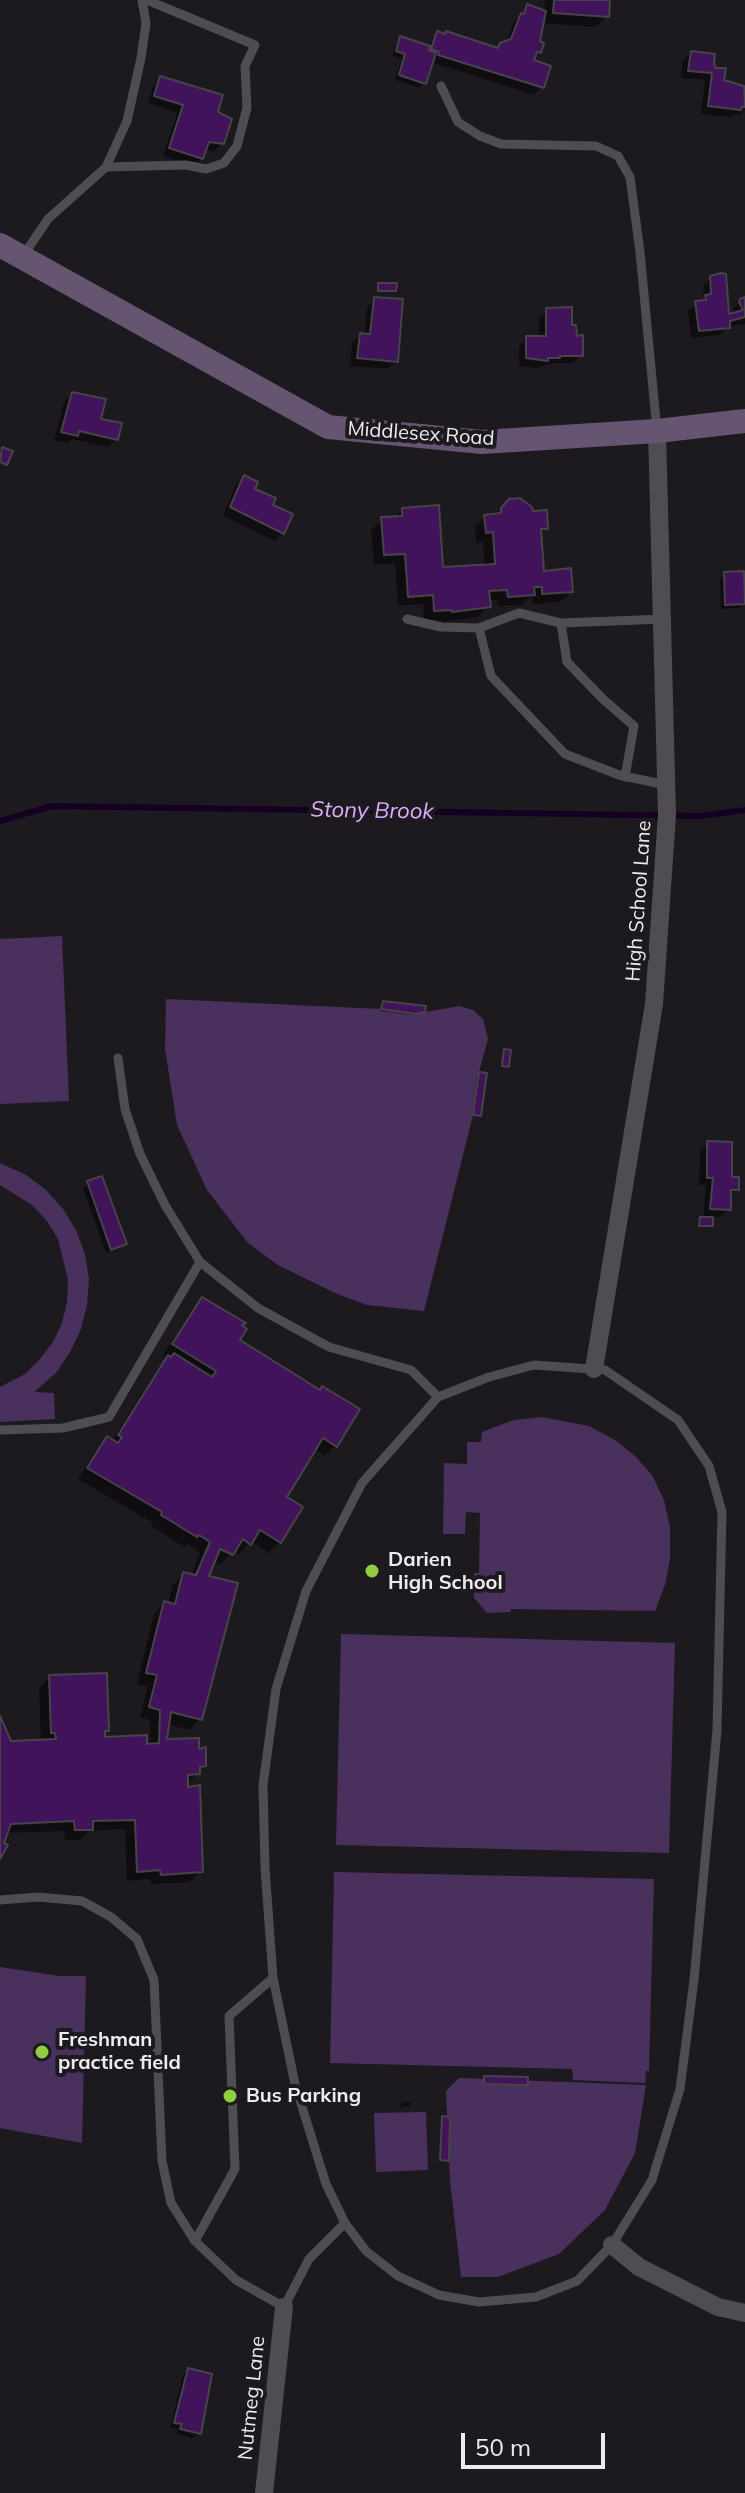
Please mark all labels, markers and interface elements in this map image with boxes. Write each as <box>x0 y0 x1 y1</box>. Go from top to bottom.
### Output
street label: Middlesex Road <box>347 417 495 451</box>
water label: Stony Brook <box>310 797 434 825</box>
street label: High School Lane <box>621 820 657 982</box>
place label: Darien High School <box>388 1548 503 1595</box>
marker: Darien High School <box>363 1562 381 1580</box>
place label: Freshman practice field <box>58 2028 181 2075</box>
marker: Freshman practice field <box>33 2043 51 2061</box>
place label: Bus Parking <box>246 2084 361 2108</box>
marker: Bus Parking <box>221 2087 239 2105</box>
street label: Nutmeg Lane <box>234 2335 270 2461</box>
scale bar <box>465 2417 609 2467</box>
text: 50 m <box>475 2432 531 2462</box>

